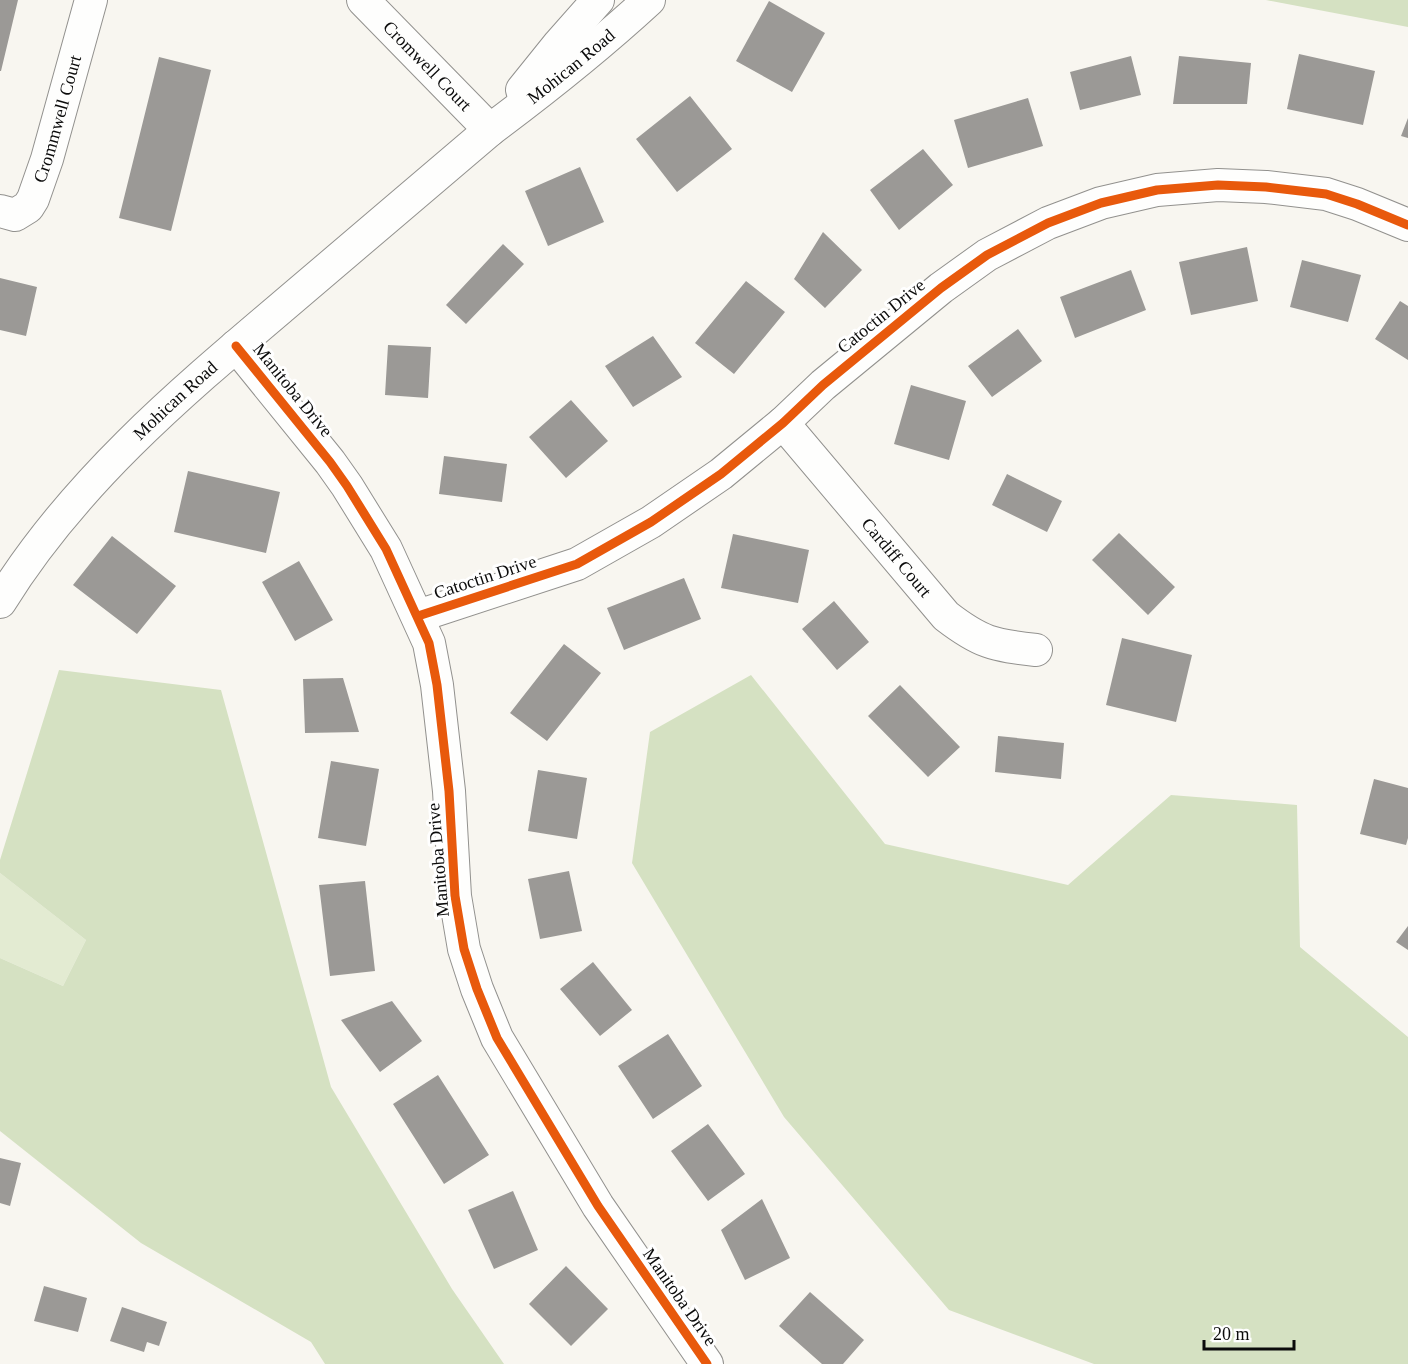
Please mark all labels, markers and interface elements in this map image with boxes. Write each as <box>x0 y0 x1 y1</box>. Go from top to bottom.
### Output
street label: Cromwell Court <box>379 17 476 115</box>
street label: Mohican Road <box>523 25 619 108</box>
street label: Crommwell Court <box>29 53 85 185</box>
street label: Catoctin Drive <box>833 275 929 357</box>
street label: Manitoba Drive <box>249 339 337 441</box>
street label: Mohican Road <box>129 357 221 444</box>
street label: Cardiff Court <box>858 514 936 601</box>
street label: Catoctin Drive <box>431 551 539 603</box>
street label: Manitoba Drive <box>423 802 453 918</box>
street label: Manitoba Drive <box>639 1244 721 1350</box>
scale bar <box>1204 1313 1294 1351</box>
text: 20 m <box>1213 1324 1250 1344</box>

